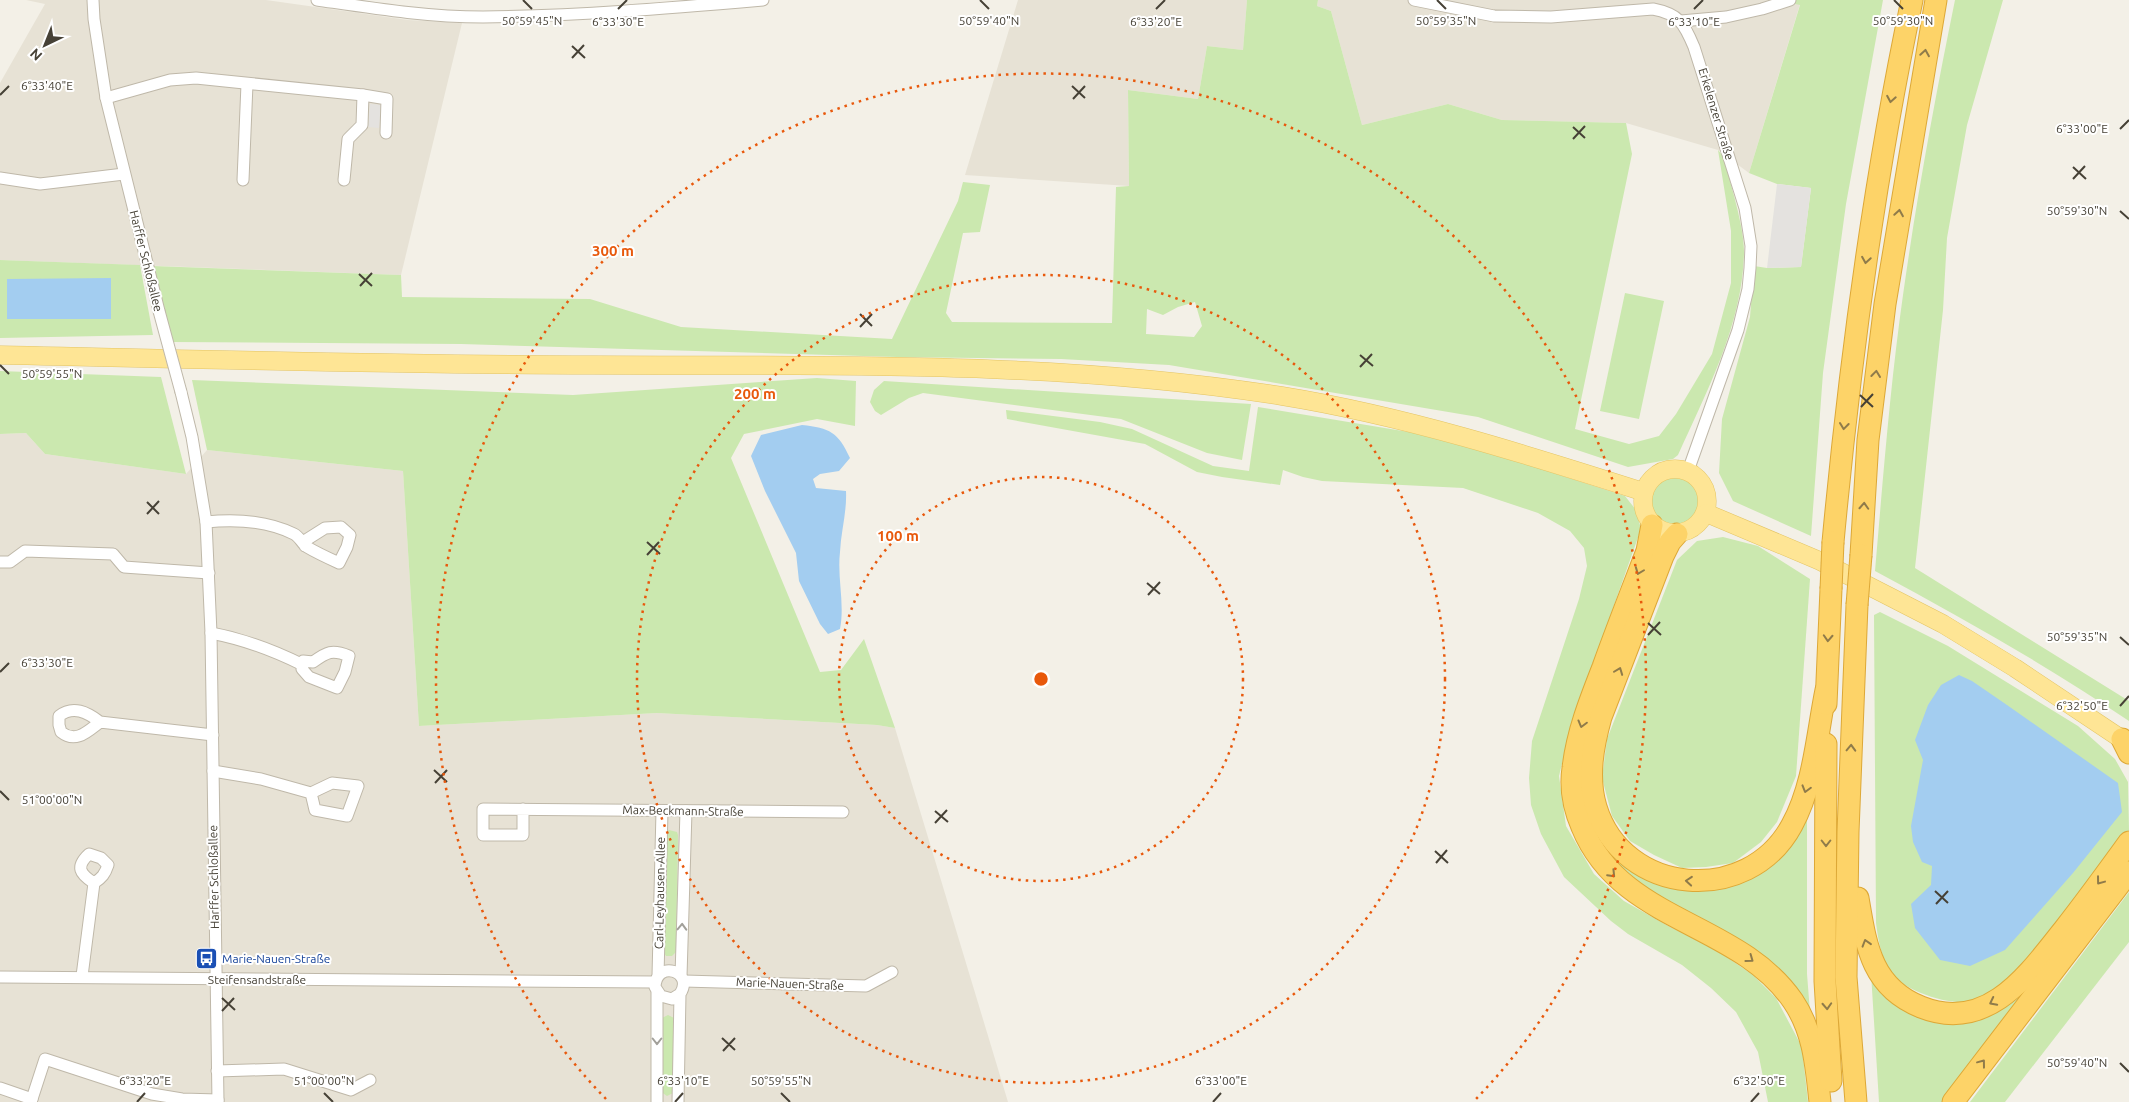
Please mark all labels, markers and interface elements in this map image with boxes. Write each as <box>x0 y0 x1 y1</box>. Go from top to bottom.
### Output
text: 50°59'45"N <box>502 14 562 27</box>
text: 50°59'40"N <box>959 14 1019 27</box>
text: 50°59'35"N <box>1416 14 1476 27</box>
text: 50°59'30"N <box>1873 14 1933 27</box>
text: 6°33'30"E <box>592 15 644 28</box>
text: 6°33'20"E <box>1130 15 1182 28</box>
text: 6°33'10"E <box>1668 15 1720 28</box>
north arrow <box>20 20 70 70</box>
text: N <box>27 45 45 64</box>
one-way arrow <box>1920 48 1930 57</box>
street label: Erkelenzer Straße <box>1696 66 1737 161</box>
text: 6°33'40"E <box>21 79 73 92</box>
one-way arrow <box>1887 95 1897 103</box>
text: 6°33'00"E <box>2056 122 2108 135</box>
text: 50°59'30"N <box>2047 204 2107 217</box>
street label: Harffer Schloßallee <box>128 209 165 313</box>
one-way arrow <box>1894 209 1904 218</box>
text: 300 m <box>592 242 634 259</box>
one-way arrow <box>1862 255 1872 264</box>
text: 50°59'55"N <box>22 367 82 380</box>
one-way arrow <box>1870 370 1881 378</box>
text: 200 m <box>734 385 776 402</box>
one-way arrow <box>1839 422 1850 430</box>
one-way arrow <box>1858 502 1869 510</box>
text: 100 m <box>877 527 919 544</box>
one-way arrow <box>1635 566 1645 575</box>
text: 50°59'35"N <box>2047 630 2107 643</box>
one-way arrow <box>1823 634 1834 642</box>
text: 6°33'30"E <box>21 656 73 669</box>
one-way arrow <box>1613 667 1623 676</box>
centre of rings <box>1032 670 1050 688</box>
text: 6°32'50"E <box>2056 699 2108 712</box>
one-way arrow <box>1578 719 1588 727</box>
one-way arrow <box>1846 744 1857 752</box>
one-way arrow <box>1802 784 1812 792</box>
text: 51°00'00"N <box>22 793 82 806</box>
street label: Max-Beckmann-Straße <box>622 803 744 818</box>
street label: Harffer Schloßallee <box>206 825 221 929</box>
street label: Carl-Leyhausen-Allee <box>652 837 667 949</box>
one-way arrow <box>1821 840 1831 848</box>
one-way arrow <box>1606 868 1615 877</box>
one-way arrow <box>1685 875 1693 886</box>
one-way arrow <box>2097 875 2106 885</box>
one-way arrow <box>677 923 688 931</box>
one-way arrow <box>1862 940 1872 948</box>
bus stop icon: Marie-Nauen-Straße <box>194 947 218 971</box>
place label: Marie-Nauen-Straße <box>222 952 330 965</box>
one-way arrow <box>1744 953 1754 962</box>
street label: Steifensandstraße <box>208 973 306 986</box>
street label: Marie-Nauen-Straße <box>736 975 844 992</box>
one-way arrow <box>1989 996 1998 1006</box>
one-way arrow <box>1821 1002 1832 1010</box>
one-way arrow <box>652 1038 662 1045</box>
text: 50°59'40"N <box>2047 1056 2107 1069</box>
one-way arrow <box>1976 1059 1985 1069</box>
text: 6°33'20"E <box>119 1074 171 1087</box>
text: 51°00'00"N <box>294 1074 354 1087</box>
text: 6°33'10"E <box>657 1074 709 1087</box>
text: 50°59'55"N <box>751 1074 811 1087</box>
text: 6°33'00"E <box>1195 1074 1247 1087</box>
text: 6°32'50"E <box>1733 1074 1785 1087</box>

